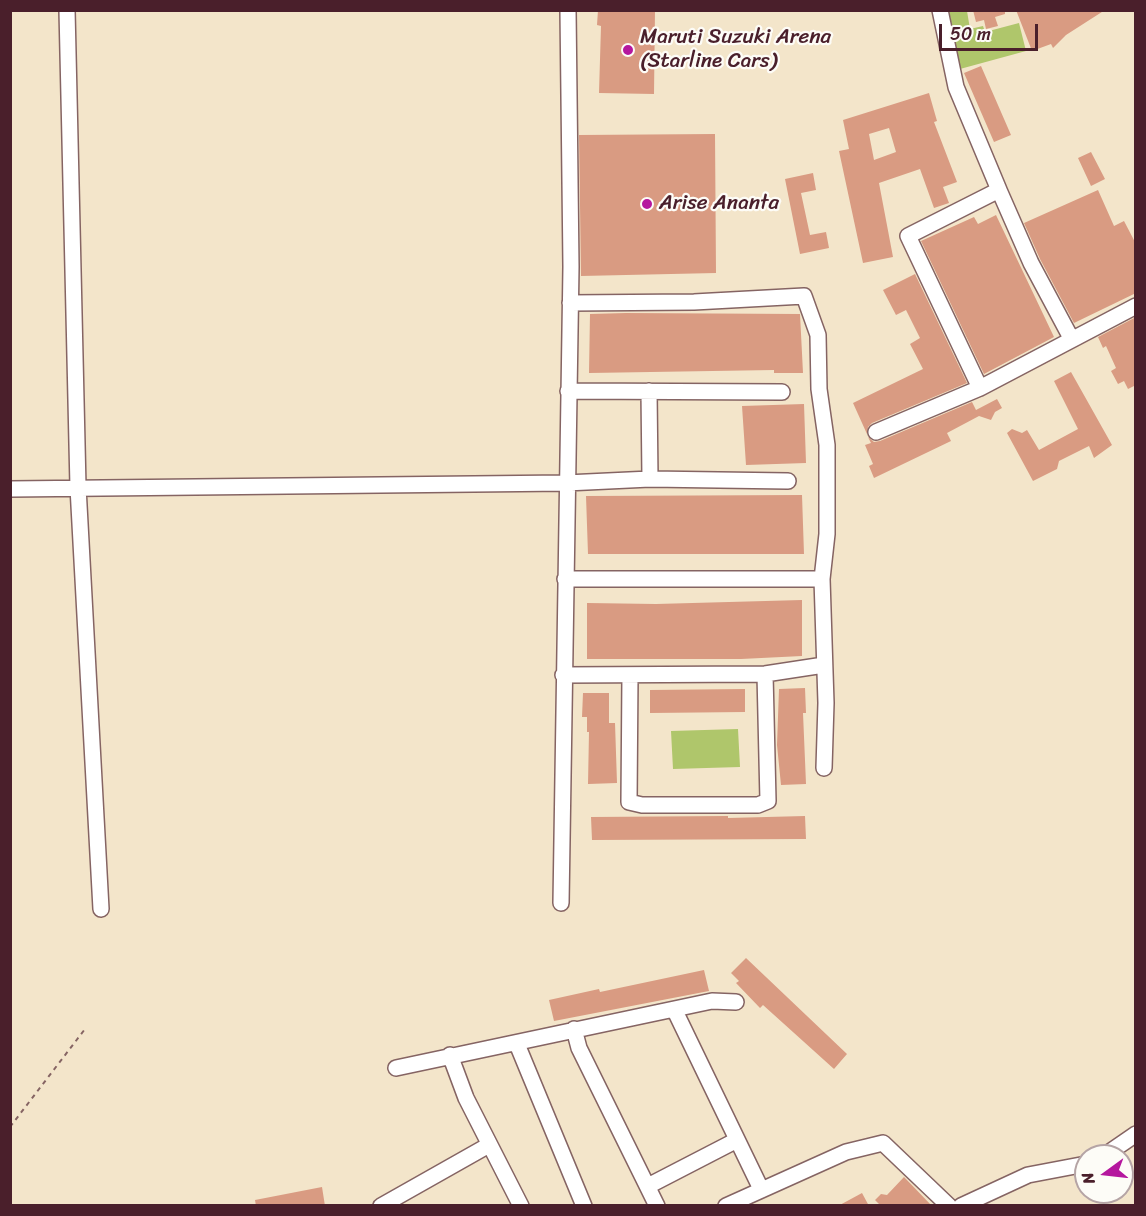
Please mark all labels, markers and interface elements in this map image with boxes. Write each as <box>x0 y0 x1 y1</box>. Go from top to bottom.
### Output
scale bar <box>942 12 1041 50</box>
text: 50 m <box>950 18 991 50</box>
place label: Maruti Suzuki Arena (Starline Cars) <box>640 25 831 75</box>
marker: Maruti Suzuki Arena (Starline Cars) <box>621 43 635 57</box>
place label: Arise Ananta <box>659 191 779 217</box>
marker: Arise Ananta <box>640 197 654 211</box>
north arrow <box>1074 1144 1134 1204</box>
text: N <box>1073 1169 1104 1187</box>

